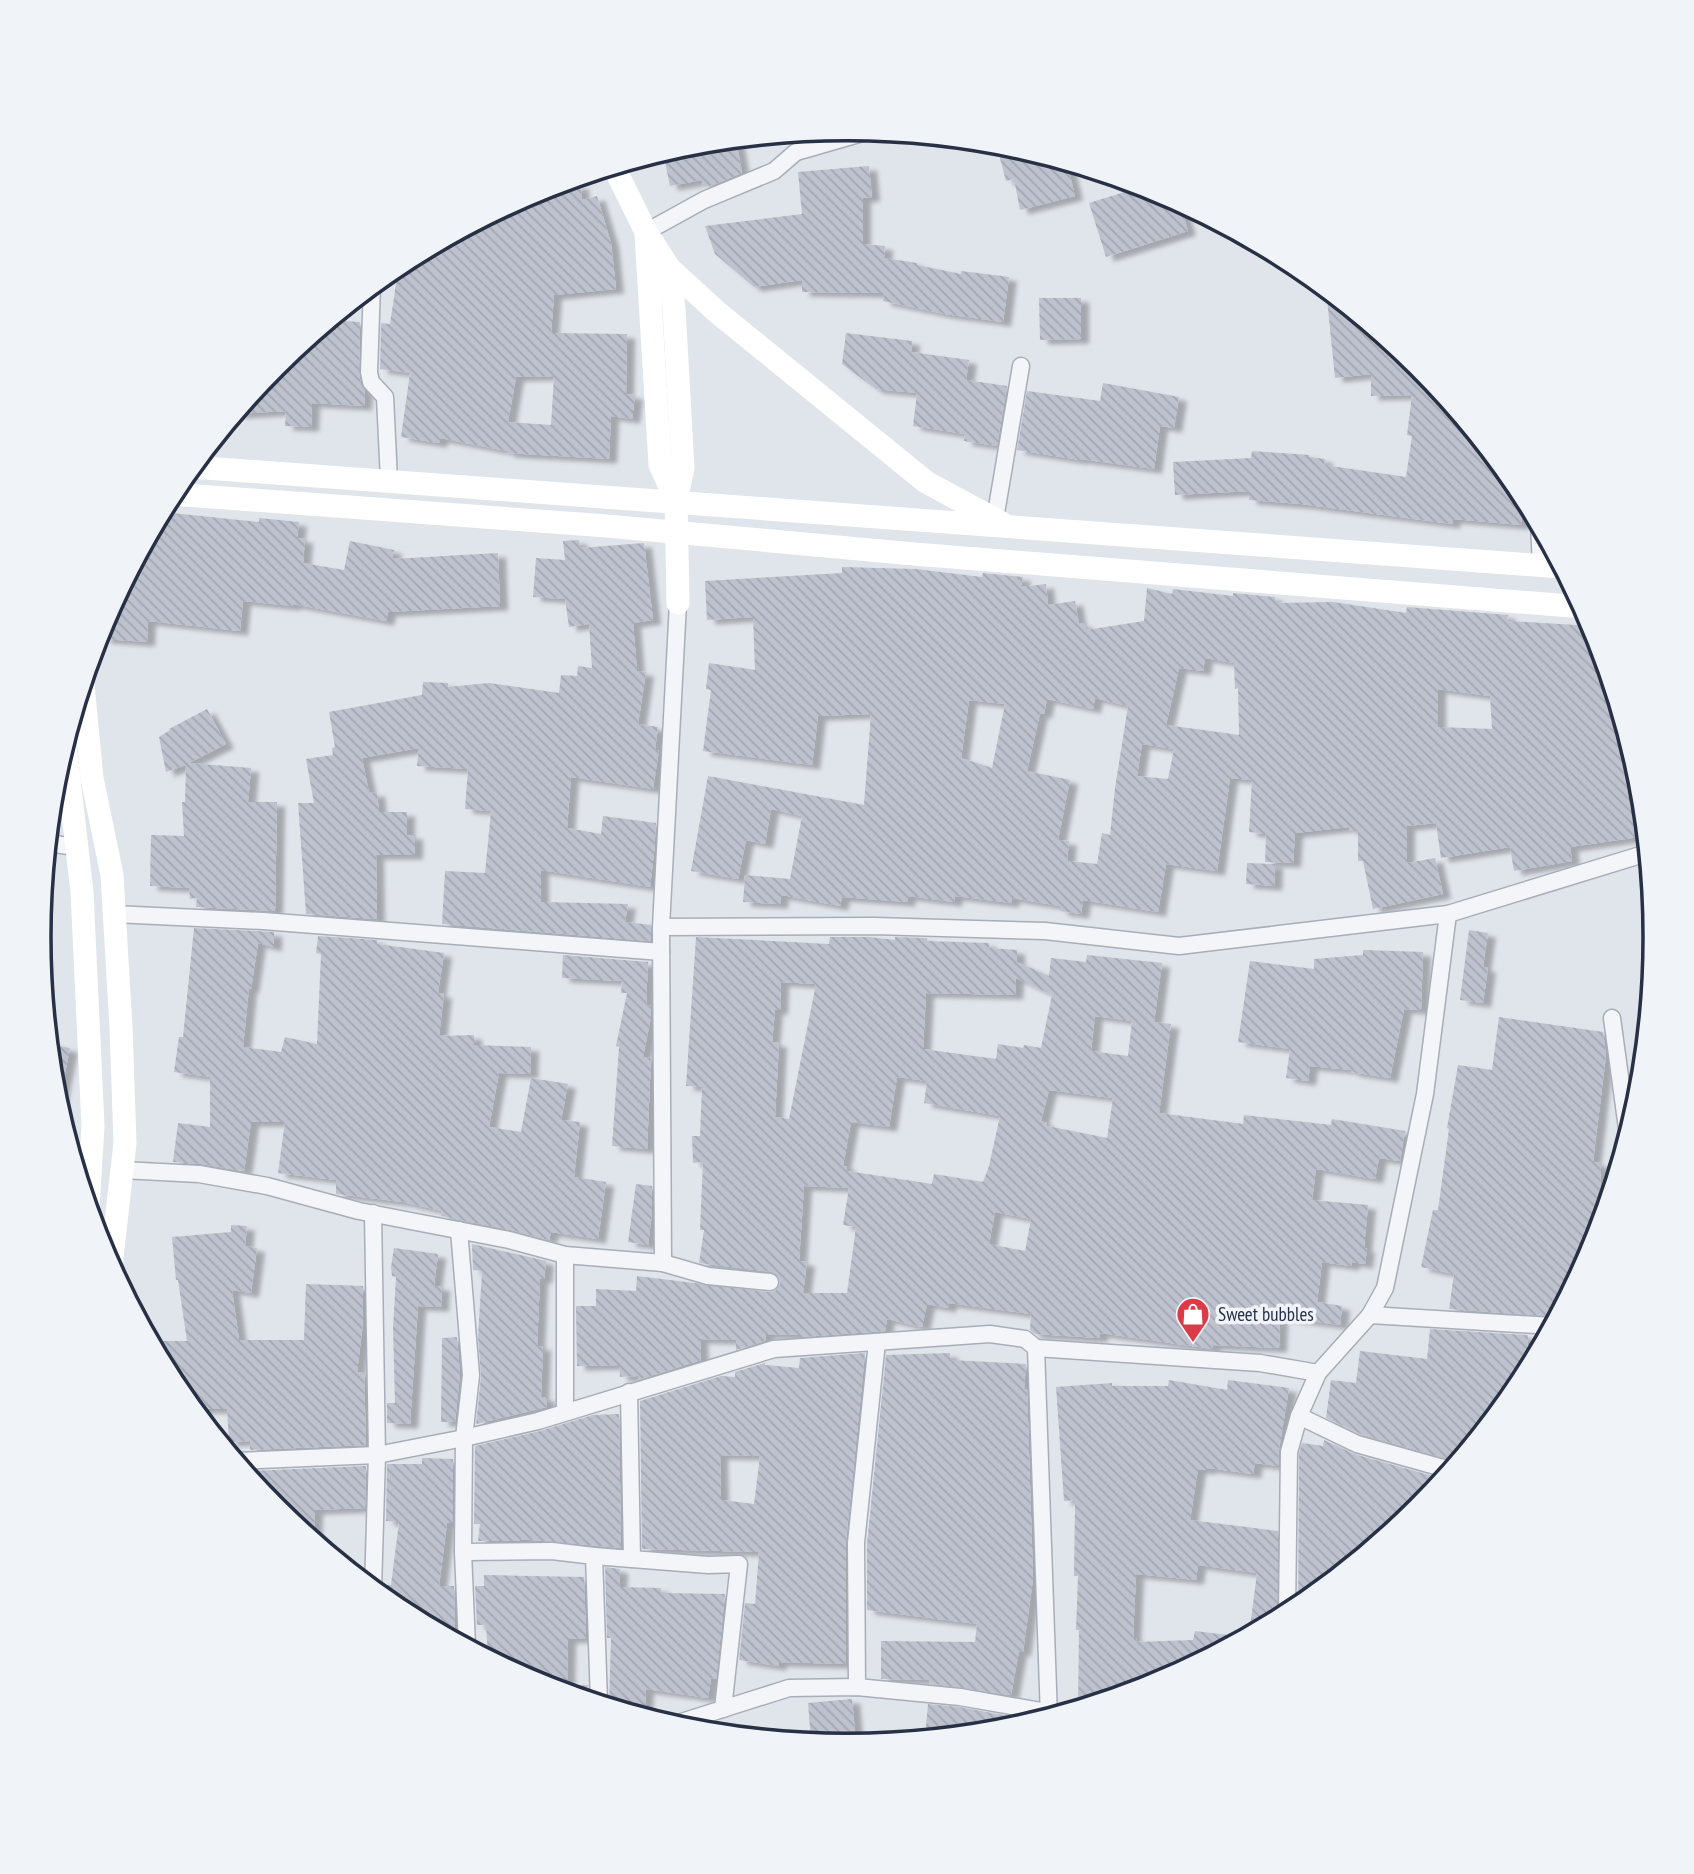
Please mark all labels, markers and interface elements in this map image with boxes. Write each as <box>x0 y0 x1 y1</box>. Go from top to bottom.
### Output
shop icon: Sweet bubbles <box>1174 1295 1212 1344</box>
place label: Sweet bubbles <box>1218 1302 1314 1326</box>

